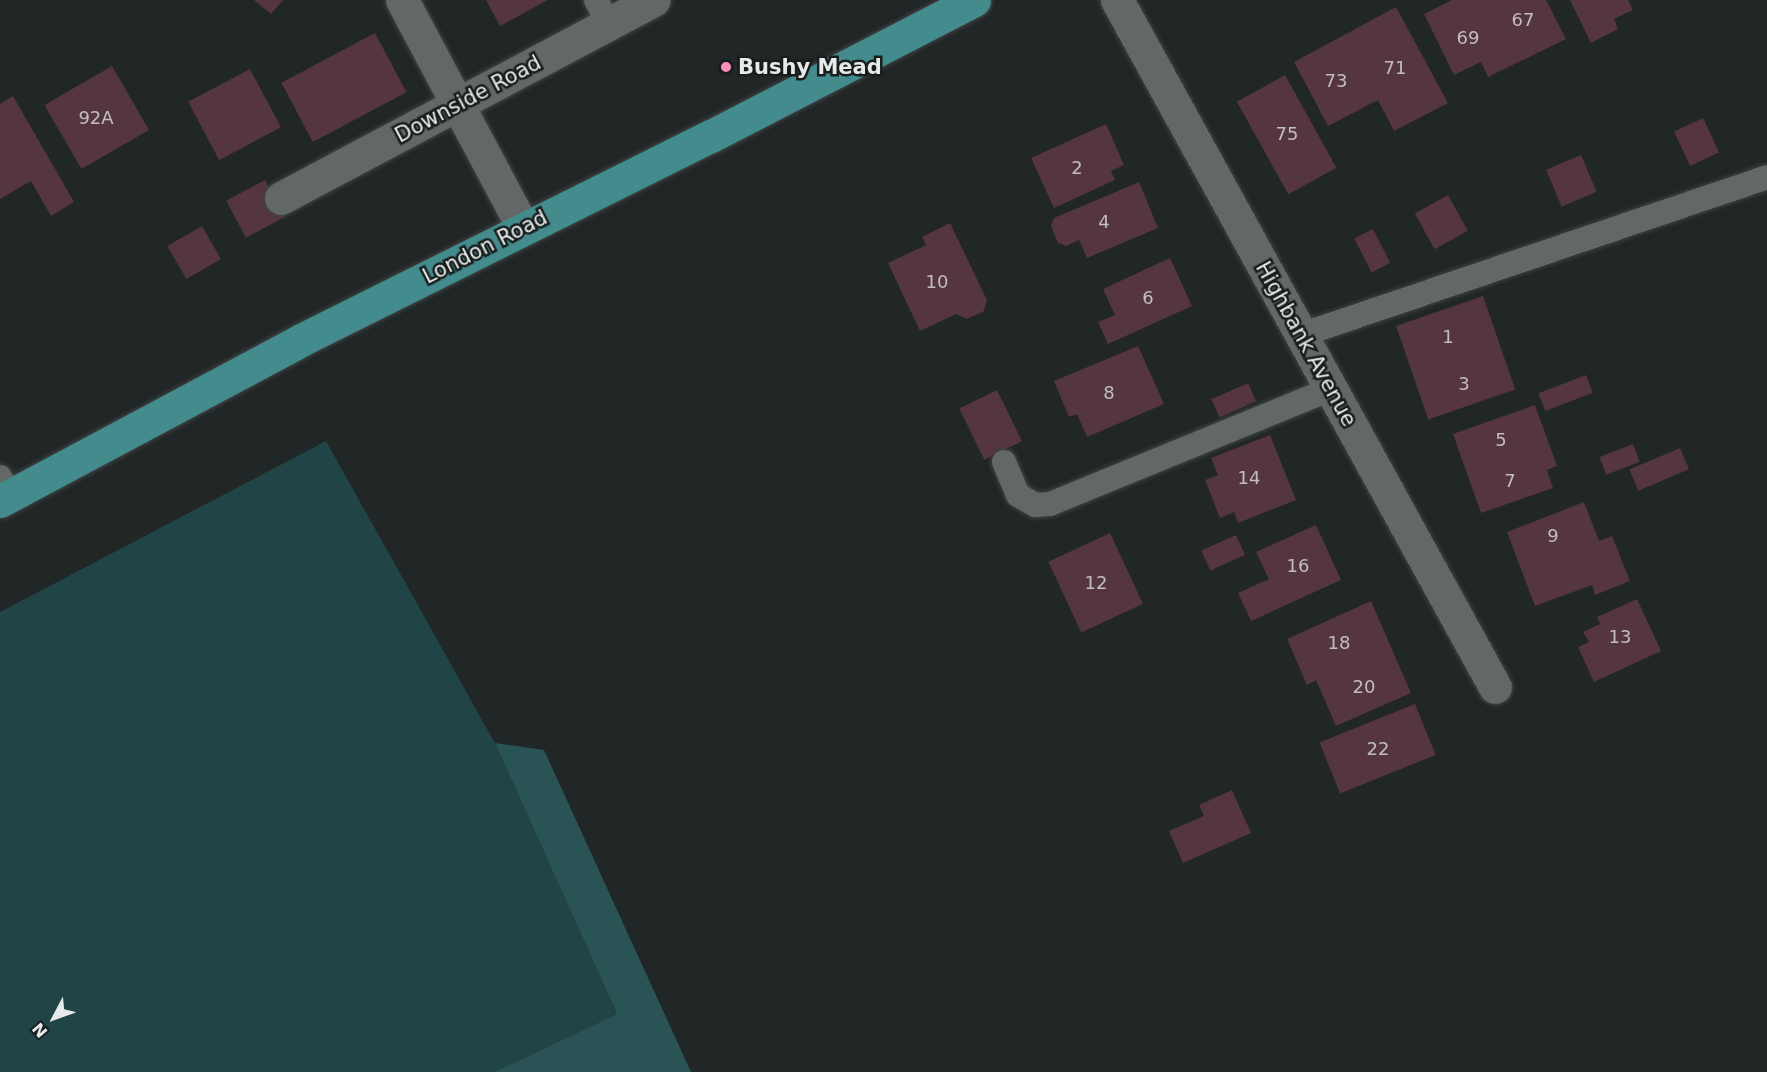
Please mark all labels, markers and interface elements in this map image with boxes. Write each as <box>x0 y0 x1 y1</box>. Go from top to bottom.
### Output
house number: 67 <box>1512 9 1534 31</box>
house number: 69 <box>1457 27 1479 49</box>
street label: Downside Road <box>391 50 545 148</box>
place label: Bushy Mead <box>738 54 882 80</box>
house number: 71 <box>1384 57 1406 79</box>
marker: Bushy Mead <box>719 60 733 74</box>
house number: 73 <box>1325 70 1347 92</box>
house number: 92A <box>78 107 114 129</box>
house number: 75 <box>1276 123 1298 145</box>
house number: 2 <box>1071 157 1083 179</box>
street label: London Road <box>419 205 551 289</box>
house number: 4 <box>1098 211 1110 233</box>
street label: Highbank Avenue <box>1250 257 1362 431</box>
house number: 10 <box>926 271 948 293</box>
house number: 6 <box>1142 287 1154 309</box>
house number: 1 <box>1442 326 1454 348</box>
house number: 3 <box>1458 373 1470 395</box>
house number: 8 <box>1103 382 1115 404</box>
house number: 5 <box>1495 429 1507 451</box>
house number: 14 <box>1238 467 1260 489</box>
house number: 7 <box>1504 470 1516 492</box>
house number: 9 <box>1547 525 1559 547</box>
house number: 16 <box>1287 555 1309 577</box>
house number: 12 <box>1085 572 1107 594</box>
house number: 13 <box>1609 626 1631 648</box>
house number: 18 <box>1328 632 1350 654</box>
house number: 20 <box>1353 676 1375 698</box>
house number: 22 <box>1367 738 1389 760</box>
north arrow <box>24 988 84 1048</box>
text: N <box>28 1019 52 1041</box>

